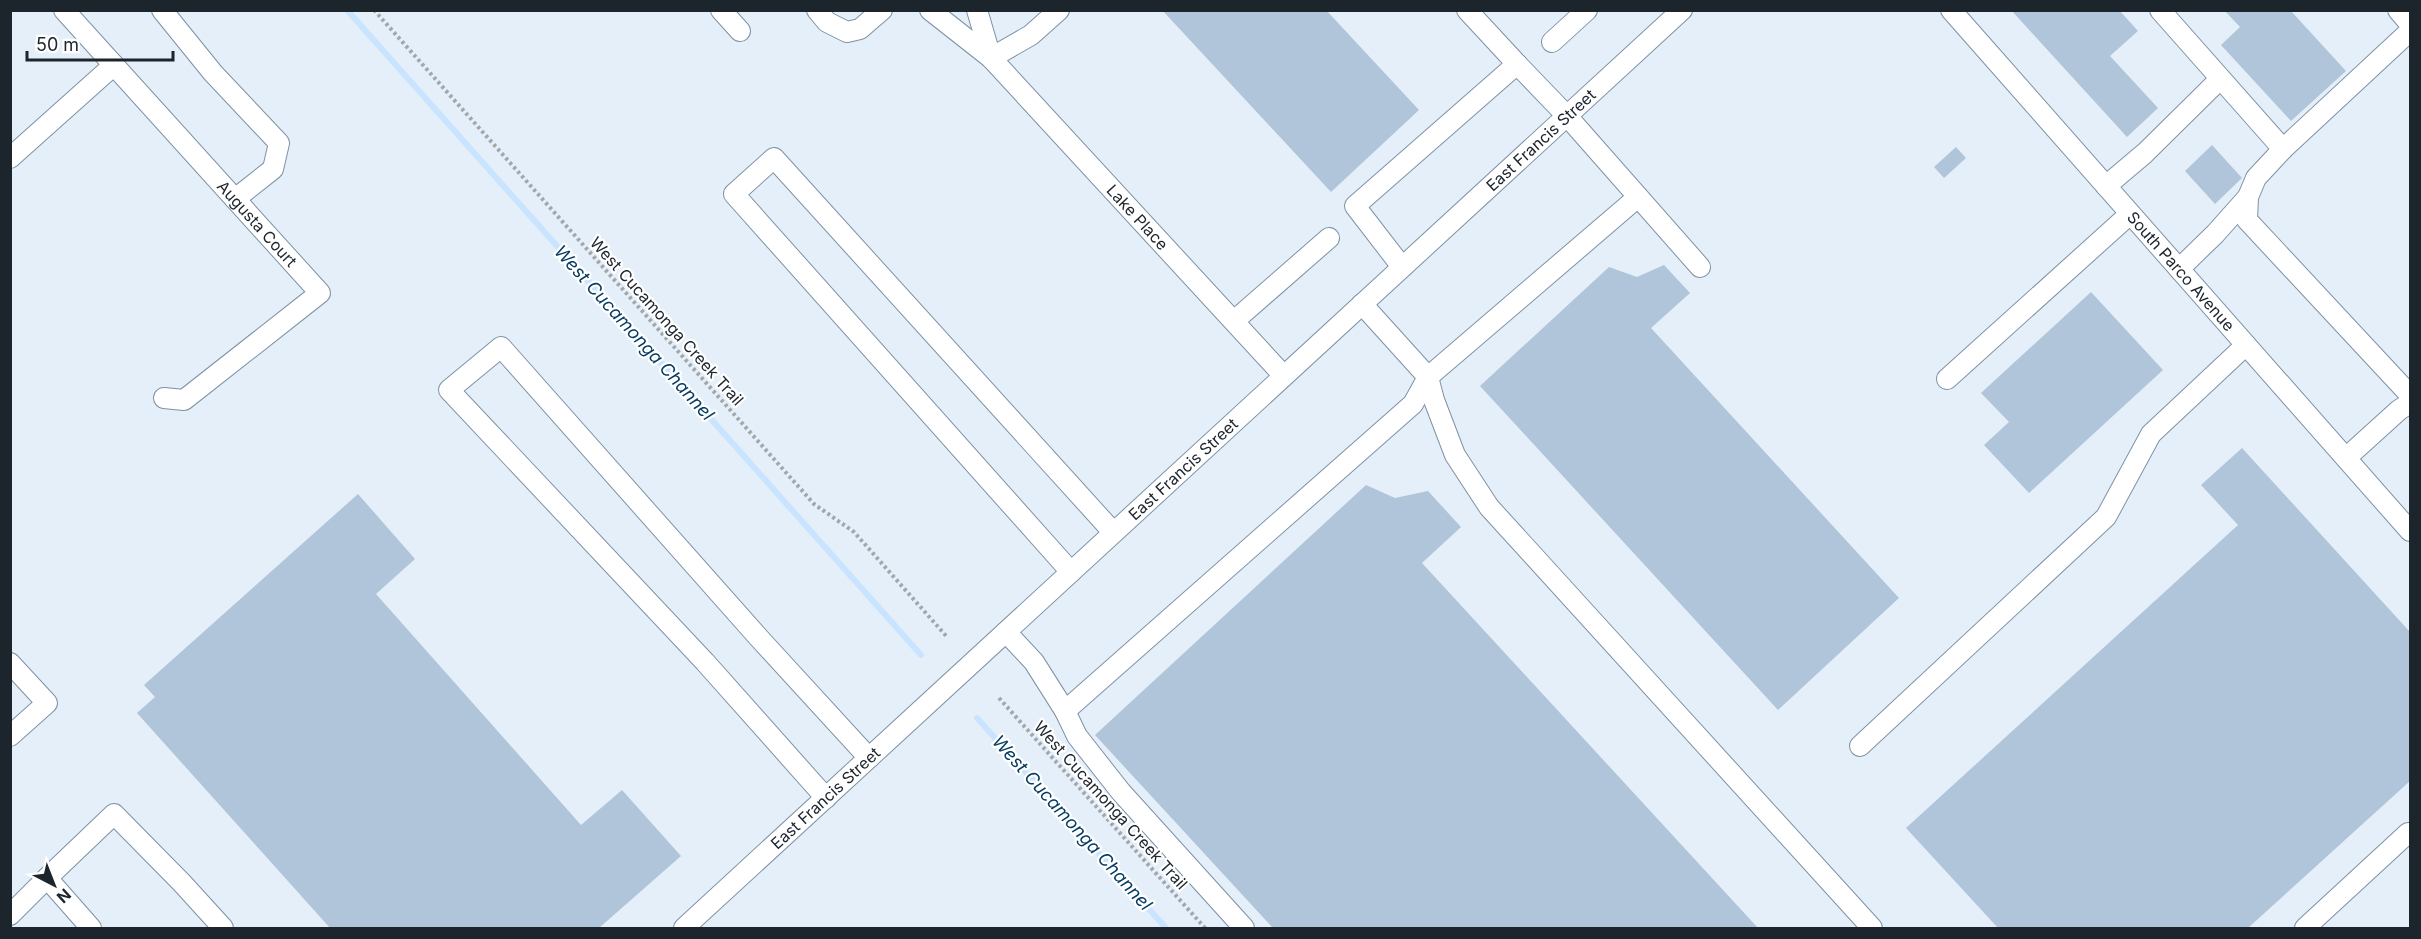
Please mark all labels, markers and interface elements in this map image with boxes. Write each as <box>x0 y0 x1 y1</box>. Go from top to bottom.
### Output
scale bar <box>27 24 172 62</box>
text: 50 m <box>36 34 79 55</box>
street label: East Francis Street <box>1482 85 1599 195</box>
street label: Augusta Court <box>213 176 301 271</box>
street label: Lake Place <box>1103 180 1173 254</box>
street label: South Parco Avenue <box>2123 207 2239 335</box>
street label: West Cucamonga Creek Trail <box>586 233 748 409</box>
water label: West Cucamonga Channel <box>550 241 719 425</box>
street label: East Francis Street <box>1124 414 1242 524</box>
street label: West Cucamonga Creek Trail <box>1030 717 1192 893</box>
water label: West Cucamonga Channel <box>988 731 1157 915</box>
street label: East Francis Street <box>767 743 884 853</box>
north arrow <box>24 855 84 915</box>
text: N <box>53 885 75 908</box>

